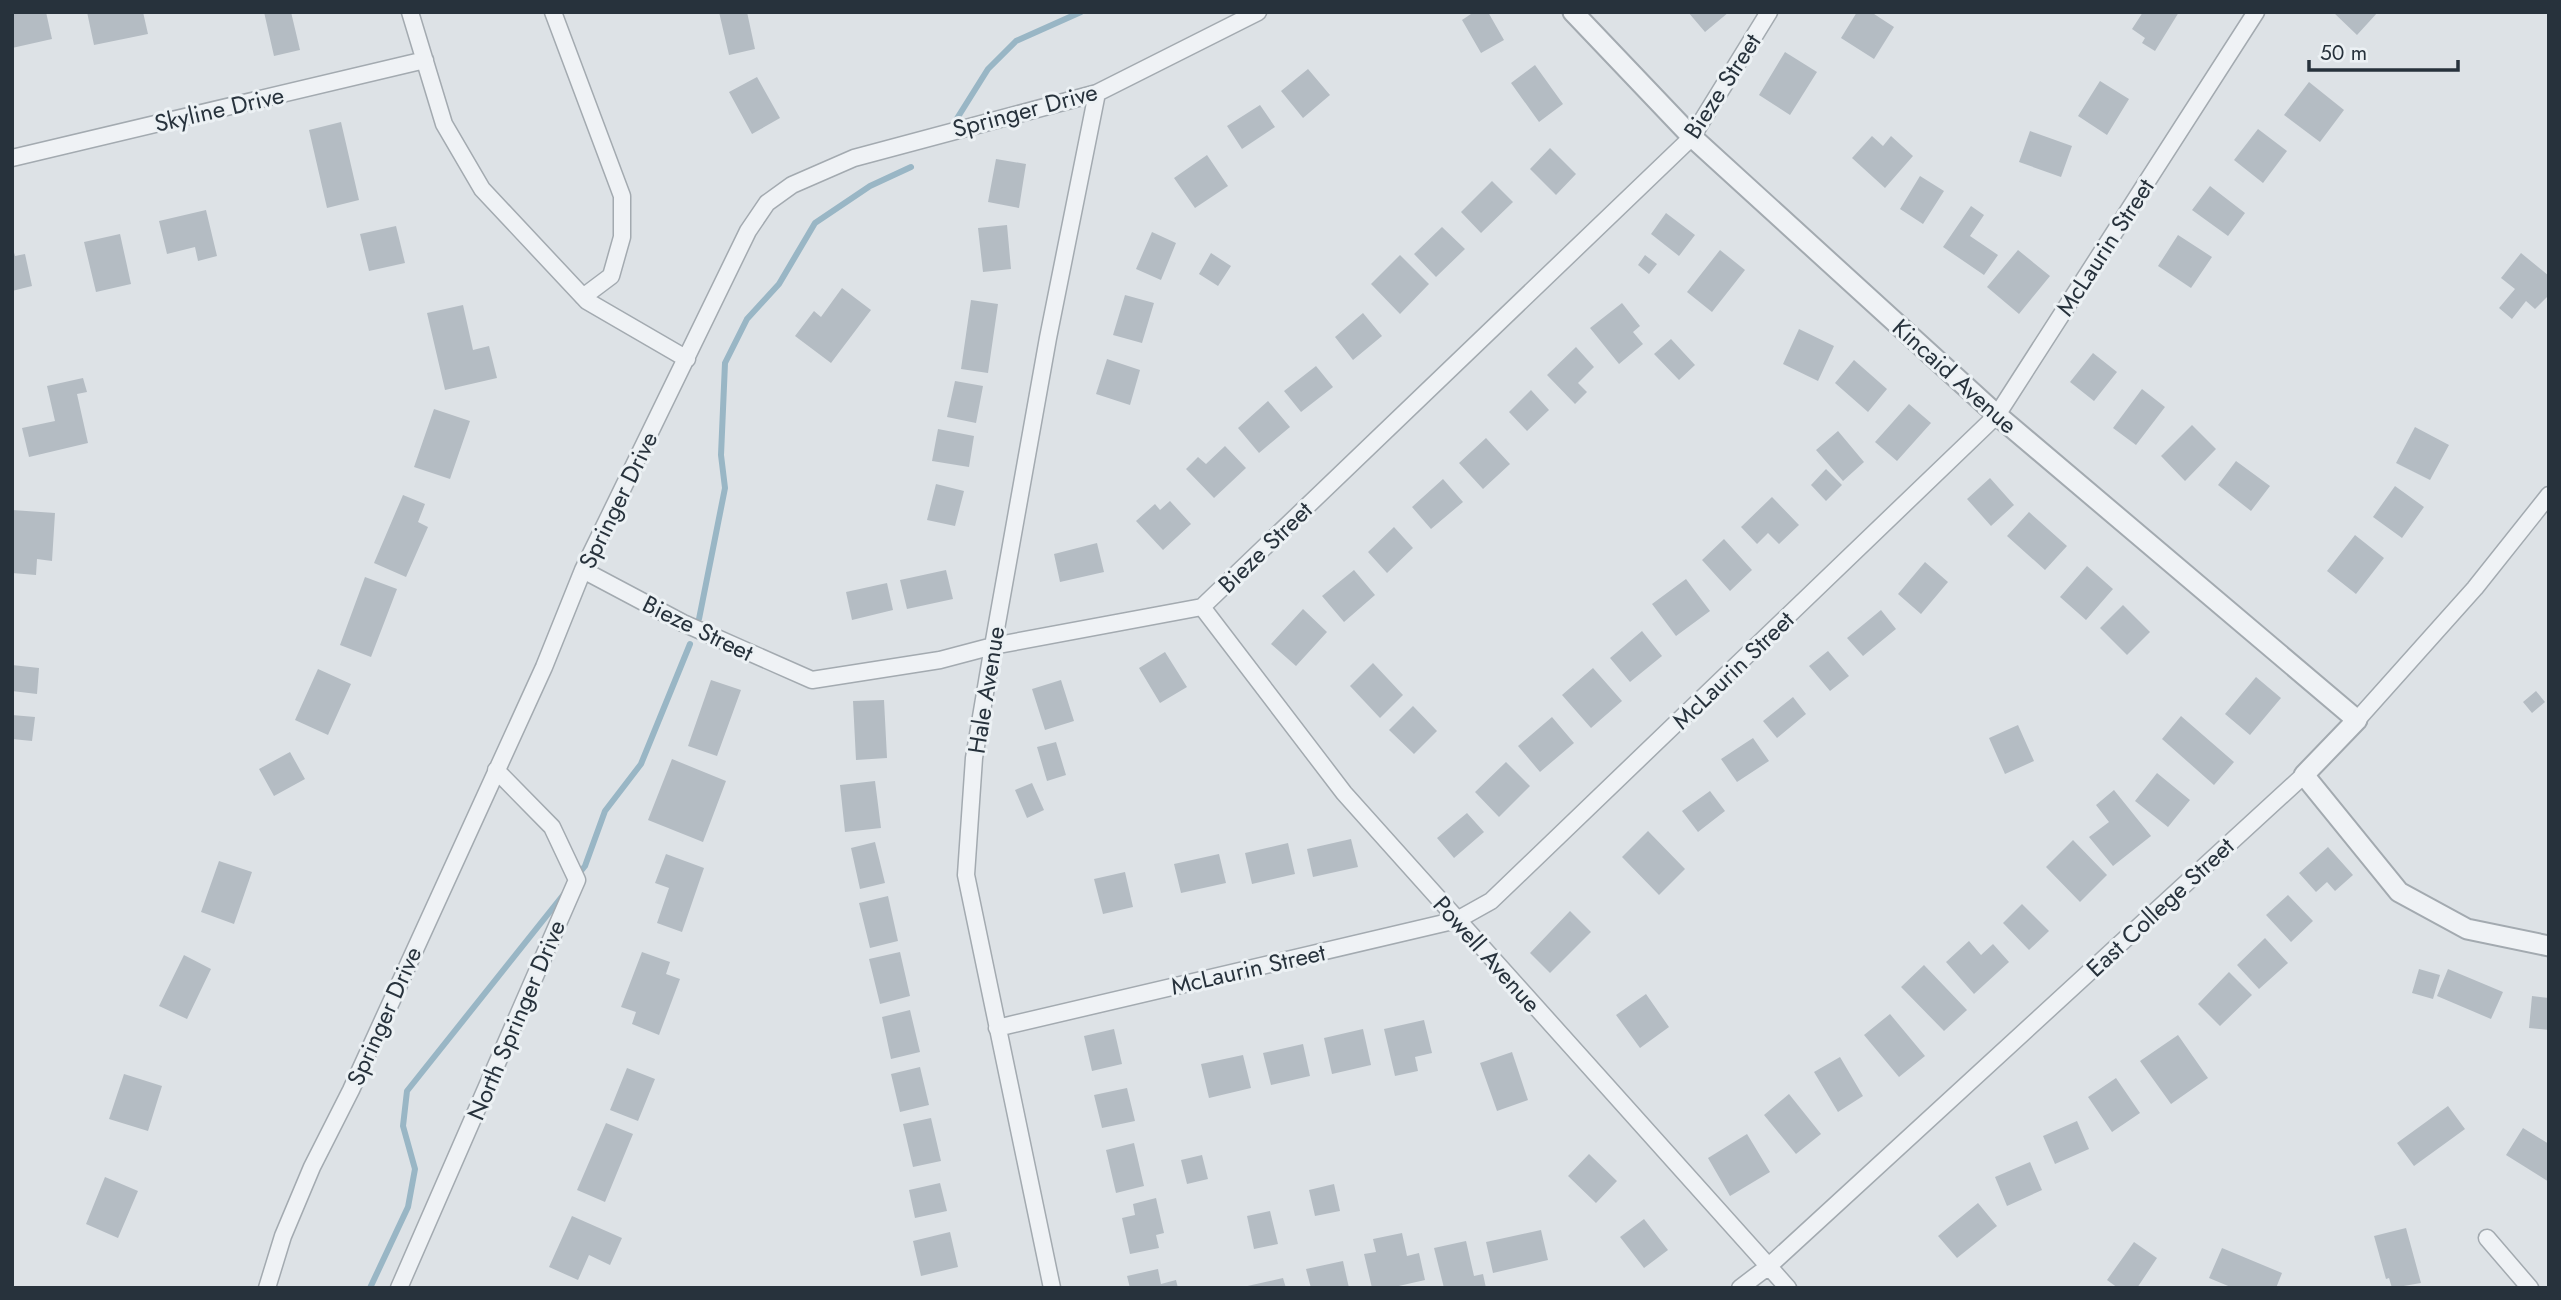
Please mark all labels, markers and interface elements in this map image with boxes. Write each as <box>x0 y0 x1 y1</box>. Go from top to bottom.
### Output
street label: Bieze Street <box>1675 26 1769 145</box>
scale bar <box>2309 28 2458 72</box>
text: 50 m <box>2320 38 2367 68</box>
street label: Springer Drive <box>949 74 1101 146</box>
street label: Skyline Drive <box>151 77 287 141</box>
street label: McLaurin Street <box>2047 171 2163 323</box>
street label: Kincaid Avenue <box>1885 310 2025 442</box>
street label: Springer Drive <box>570 425 666 575</box>
street label: Bieze Street <box>1210 493 1320 601</box>
street label: Bieze Street <box>637 586 759 670</box>
street label: McLaurin Street <box>1664 603 1802 737</box>
street label: Hale Avenue <box>959 624 1013 756</box>
street label: East College Street <box>2078 829 2242 985</box>
street label: Powell Avenue <box>1425 888 1549 1020</box>
street label: North Springer Drive <box>458 915 574 1125</box>
street label: McLaurin Street <box>1167 934 1329 1004</box>
street label: Springer Drive <box>338 941 430 1091</box>

